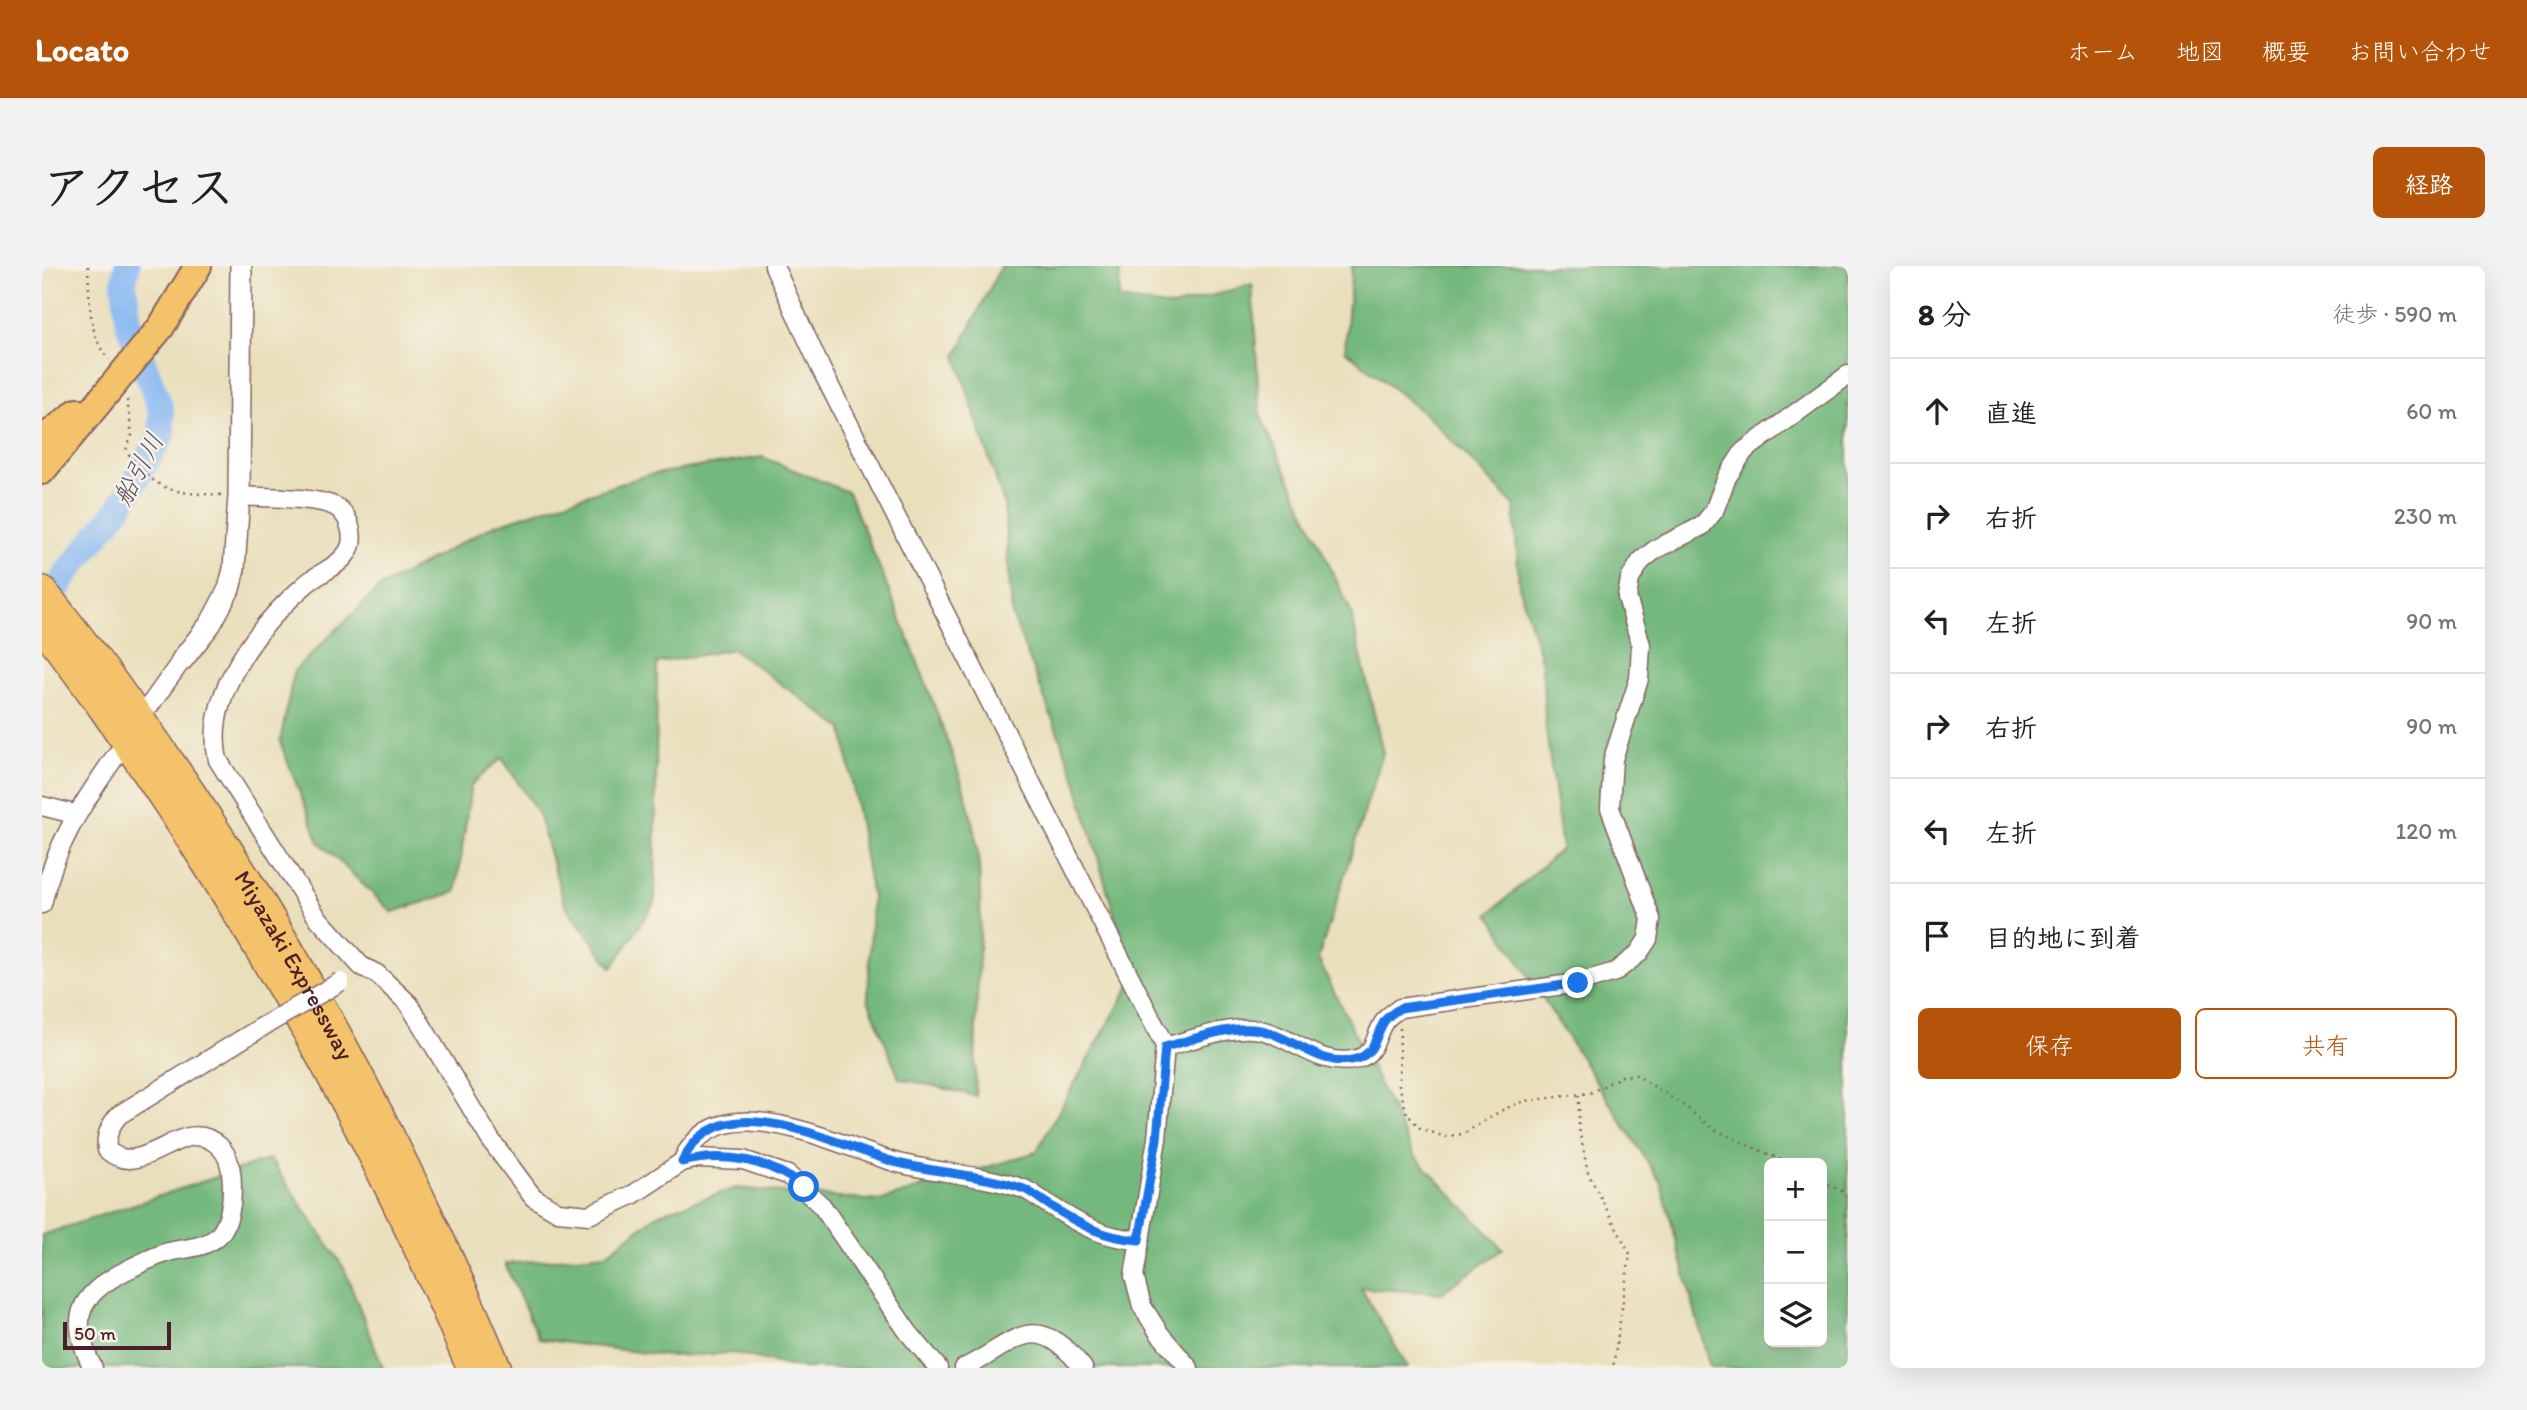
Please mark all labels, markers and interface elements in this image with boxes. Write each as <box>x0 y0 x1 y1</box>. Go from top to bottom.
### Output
text: Locato <box>35 30 129 69</box>
text: ホーム <box>2067 37 2138 66</box>
text: 地図 <box>2176 37 2224 66</box>
text: 概要 <box>2262 37 2310 66</box>
text: お問い合わせ <box>2348 37 2492 66</box>
button: 経路 <box>2373 147 2485 218</box>
text: アクセス <box>42 157 235 216</box>
text: 8 分 <box>1918 296 1971 333</box>
text: 徒歩 · 590 m <box>2332 300 2457 328</box>
icon: ahead <box>1918 392 1956 430</box>
text: 直進 <box>1985 397 2037 429</box>
text: 60 m <box>2406 397 2457 425</box>
water label: 船引川 <box>106 427 170 511</box>
icon: right <box>1918 497 1956 535</box>
text: 右折 <box>1985 502 2037 534</box>
text: 230 m <box>2394 502 2457 530</box>
icon: left <box>1918 602 1956 640</box>
text: 左折 <box>1985 607 2037 639</box>
text: 90 m <box>2406 607 2457 635</box>
icon: right <box>1918 707 1956 745</box>
text: 右折 <box>1985 712 2037 744</box>
text: 90 m <box>2406 712 2457 740</box>
icon: left <box>1918 812 1956 850</box>
text: 左折 <box>1985 817 2037 849</box>
text: 120 m <box>2396 817 2457 845</box>
street label: Miyazaki Expressway <box>229 865 361 1065</box>
icon: arrive <box>1918 917 1956 955</box>
text: 目的地に到着 <box>1985 922 2141 954</box>
route end <box>1562 967 1593 998</box>
button: 保存 <box>1918 1008 2181 1079</box>
button: 共有 <box>2195 1008 2457 1079</box>
map controls <box>1764 1158 1827 1347</box>
button: + <box>1764 1158 1827 1221</box>
route start <box>788 1171 819 1202</box>
button: − <box>1764 1221 1827 1284</box>
button: layers <box>1764 1284 1827 1347</box>
scale bar <box>63 1319 172 1351</box>
text: 50 m <box>74 1322 116 1345</box>

